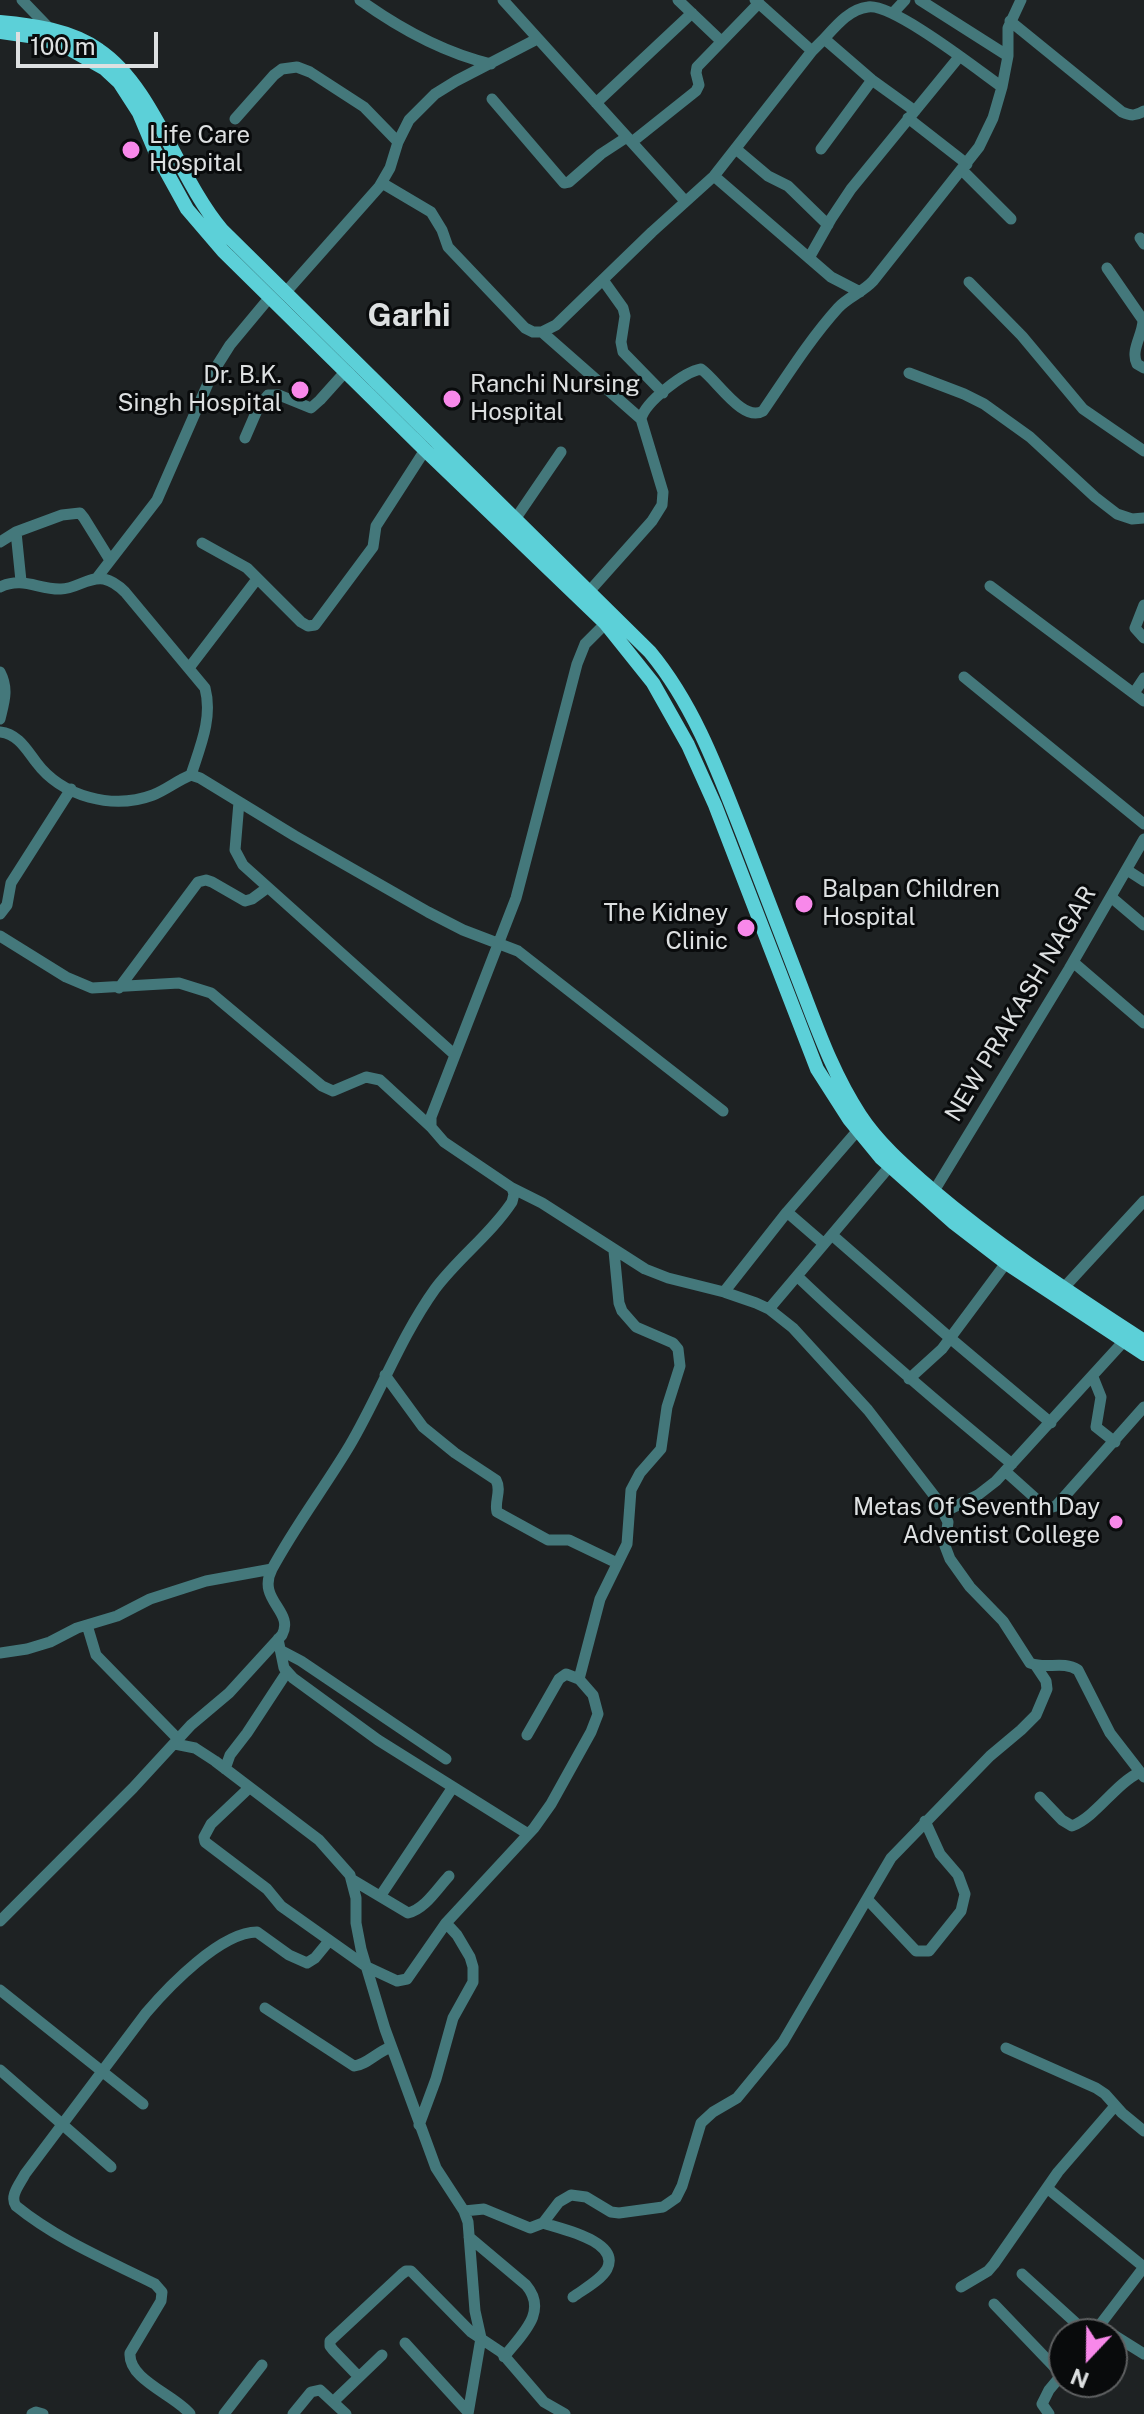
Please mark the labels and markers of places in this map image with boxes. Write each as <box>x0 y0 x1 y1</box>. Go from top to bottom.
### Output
place label: Life Care Hospital <box>149 122 250 178</box>
marker: Life Care Hospital <box>120 139 142 161</box>
place label: Dr. B.K. Singh Hospital <box>117 362 282 418</box>
place label: Ranchi Nursing Hospital <box>470 371 640 427</box>
marker: Dr. B.K. Singh Hospital <box>289 379 311 401</box>
marker: Ranchi Nursing Hospital <box>441 388 463 410</box>
place label: Balpan Children Hospital <box>822 876 1000 932</box>
marker: Balpan Children Hospital <box>793 893 815 915</box>
place label: The Kidney Clinic <box>604 900 728 956</box>
marker: The Kidney Clinic <box>735 917 757 939</box>
place label: Metas Of Seventh Day Adventist College <box>853 1494 1100 1550</box>
marker: Metas Of Seventh Day Adventist College <box>1107 1513 1125 1531</box>

